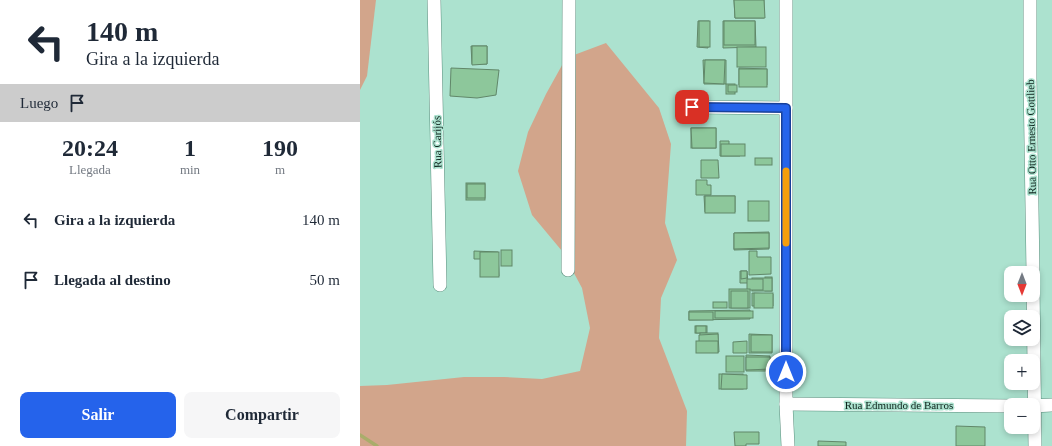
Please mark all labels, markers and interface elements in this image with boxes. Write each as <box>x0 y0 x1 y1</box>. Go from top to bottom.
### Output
icon: left <box>20 16 72 68</box>
text: 140 m <box>86 16 158 47</box>
text: Gira a la izquierda <box>86 49 219 69</box>
street label: Rua Otto Ernesto Gottlieb <box>1024 79 1038 195</box>
pin <box>675 90 709 124</box>
icon: arrive <box>66 92 88 114</box>
text: Luego <box>20 95 58 111</box>
icon: arrive <box>681 96 703 118</box>
street label: Rua Carijós <box>431 116 443 168</box>
text: 20:24 <box>62 135 118 161</box>
text: 1 <box>184 135 196 161</box>
text: 190 <box>262 135 298 161</box>
text: Llegada <box>69 162 111 177</box>
text: min <box>180 162 200 177</box>
text: m <box>275 162 285 177</box>
icon: left <box>20 209 42 231</box>
text: Gira a la izquierda <box>54 212 175 228</box>
text: 140 m <box>302 212 340 228</box>
north arrow <box>1004 266 1040 302</box>
map controls <box>1004 266 1040 434</box>
icon: arrive <box>20 269 42 291</box>
text: Llegada al destino <box>54 272 171 288</box>
text: 50 m <box>310 272 340 288</box>
button: layers <box>1004 310 1040 346</box>
position arrow <box>765 351 807 393</box>
button: + <box>1004 354 1040 390</box>
button: Salir <box>20 392 176 438</box>
button: Compartir <box>184 392 340 438</box>
button: − <box>1004 398 1040 434</box>
street label: Rua Edmundo de Barros <box>845 399 953 411</box>

